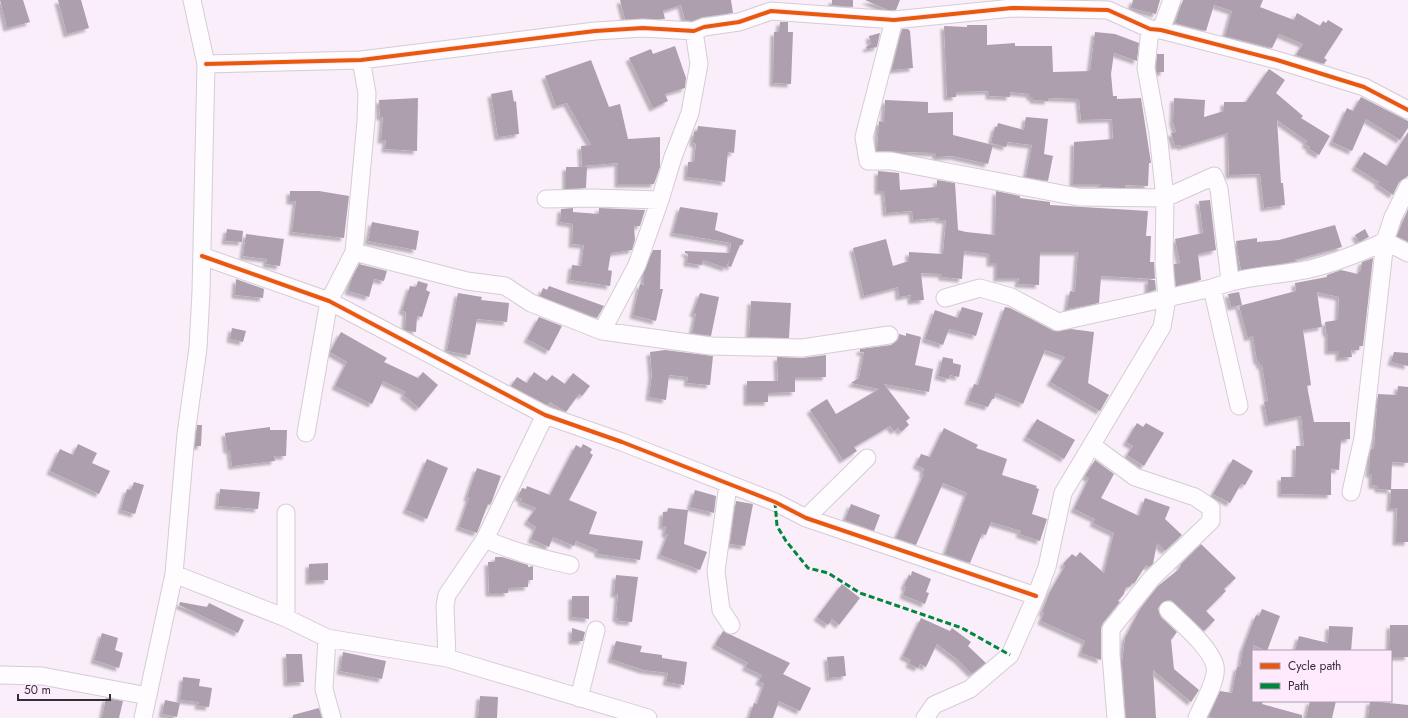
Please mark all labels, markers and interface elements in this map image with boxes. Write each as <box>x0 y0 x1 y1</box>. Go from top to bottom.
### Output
legend <box>1252 650 1392 702</box>
text: Cycle path <box>1288 657 1341 675</box>
scale bar <box>18 676 110 702</box>
text: Path <box>1288 677 1309 695</box>
text: 50 m <box>24 681 51 699</box>

